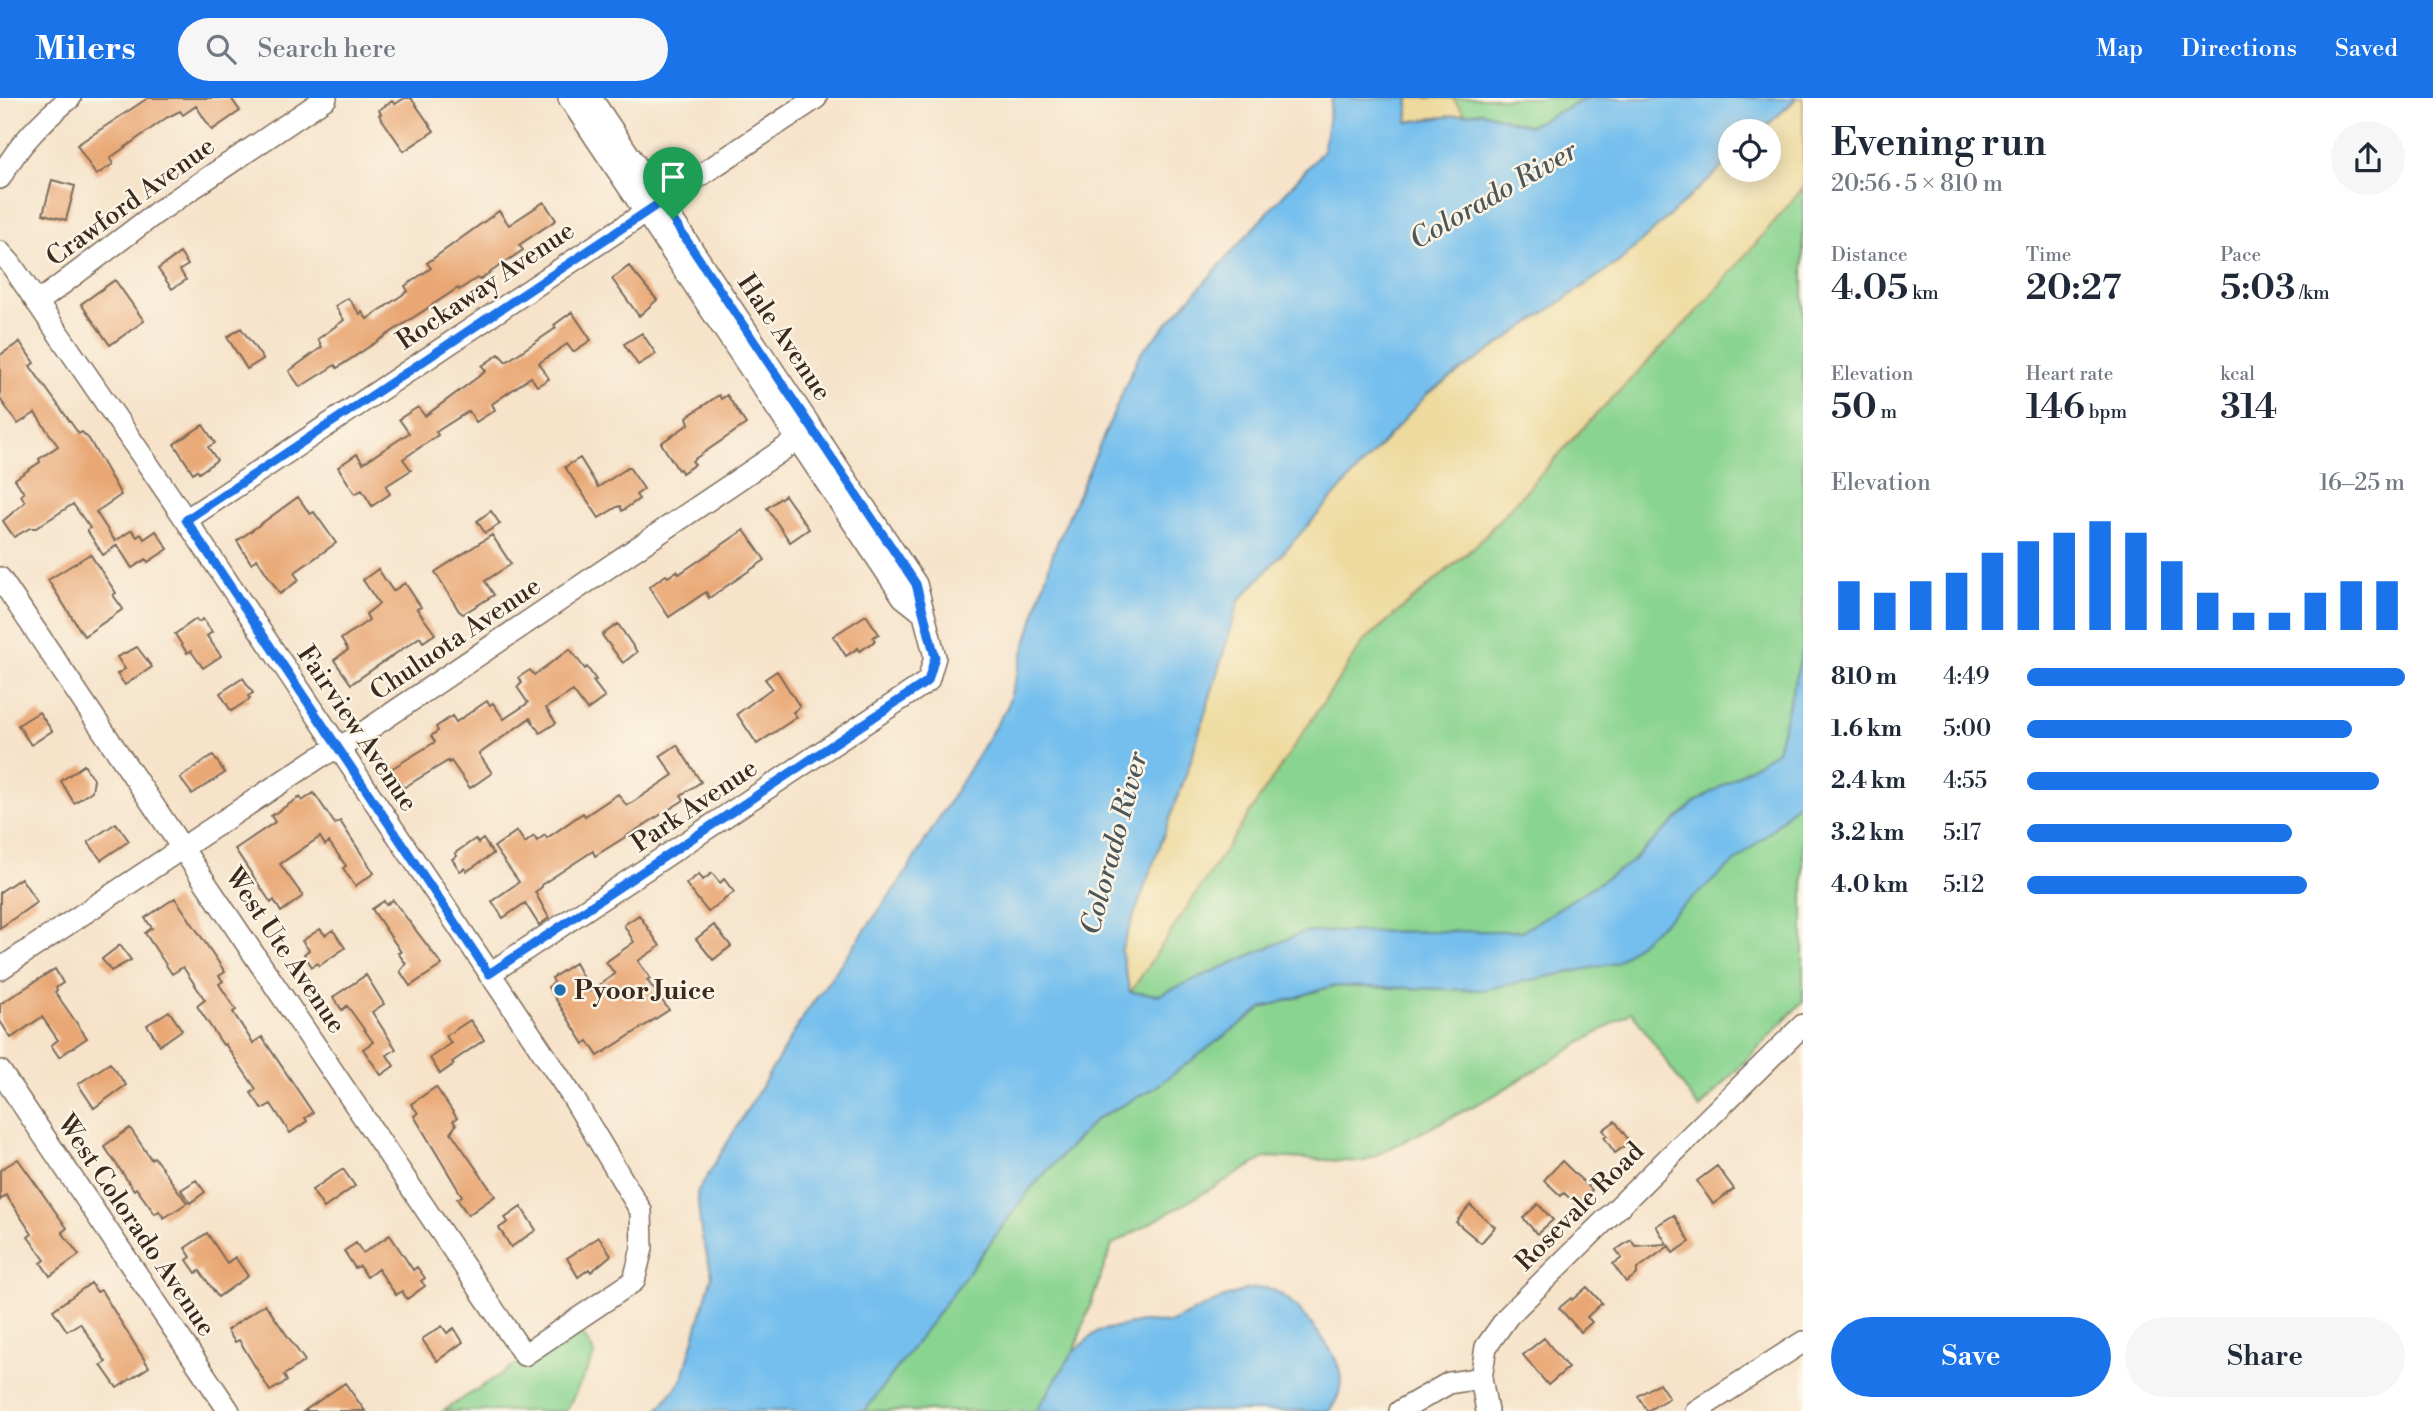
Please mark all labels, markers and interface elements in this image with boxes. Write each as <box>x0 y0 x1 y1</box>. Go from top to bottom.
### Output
search box <box>178 18 668 81</box>
text: Milers <box>35 29 136 70</box>
icon: search <box>202 30 240 68</box>
text: Search here <box>258 33 396 65</box>
text: Map <box>2096 34 2143 64</box>
text: Directions <box>2181 34 2297 64</box>
text: Saved <box>2335 34 2398 64</box>
map controls <box>1718 119 1781 182</box>
button: locate <box>1718 119 1781 182</box>
text: Evening run <box>1831 120 2046 167</box>
button: share <box>2331 121 2405 195</box>
street label: Crawford Avenue <box>40 130 221 274</box>
water label: Colorado River <box>1404 133 1585 257</box>
pin <box>643 147 703 219</box>
icon: arrive <box>654 158 692 196</box>
text: 20:56 · 5 × 810 m <box>1831 170 2003 198</box>
street label: Rockaway Avenue <box>391 215 581 357</box>
text: Distance <box>1831 243 1908 267</box>
text: Time <box>2026 243 2071 267</box>
text: Pace <box>2220 243 2261 267</box>
text: 4.05 <box>1831 267 1908 310</box>
text: 20:27 <box>2026 267 2121 310</box>
text: 5:03 <box>2220 267 2295 310</box>
street label: Hale Avenue <box>730 268 838 407</box>
text: km <box>1908 281 1939 305</box>
text: /km <box>2295 281 2330 305</box>
text: Elevation <box>1831 362 1913 386</box>
text: Heart rate <box>2026 362 2113 386</box>
text: kcal <box>2220 362 2255 386</box>
text: 50 <box>1831 386 1877 429</box>
text: 146 <box>2026 386 2085 429</box>
text: 314 <box>2220 386 2277 429</box>
text: m <box>1877 400 1897 424</box>
text: bpm <box>2085 400 2127 424</box>
text: Elevation <box>1831 469 1931 497</box>
text: 16–25 m <box>2319 469 2405 497</box>
street label: Chuluota Avenue <box>364 570 547 708</box>
street label: Fairview Avenue <box>290 640 424 818</box>
text: 810 m <box>1831 663 1897 691</box>
text: 4:49 <box>1943 663 1990 691</box>
text: 1.6 km <box>1831 715 1902 743</box>
text: 5:00 <box>1943 715 1991 743</box>
water label: Colorado River <box>1073 747 1156 939</box>
street label: Park Avenue <box>625 752 764 860</box>
text: 2.4 km <box>1831 767 1906 795</box>
text: 4:55 <box>1943 767 1987 795</box>
text: 3.2 km <box>1831 819 1904 847</box>
text: 5:17 <box>1943 819 1981 847</box>
street label: West Ute Avenue <box>217 861 352 1040</box>
text: 4.0 km <box>1831 871 1908 899</box>
text: 5:12 <box>1943 871 1984 899</box>
place label: Pyoor Juice <box>574 975 715 1007</box>
marker: Pyoor Juice <box>552 982 568 998</box>
street label: West Colorado Avenue <box>49 1108 222 1343</box>
street label: Rosevale Road <box>1509 1135 1651 1278</box>
button: Save <box>1831 1317 2111 1397</box>
button: Share <box>2125 1317 2405 1397</box>

